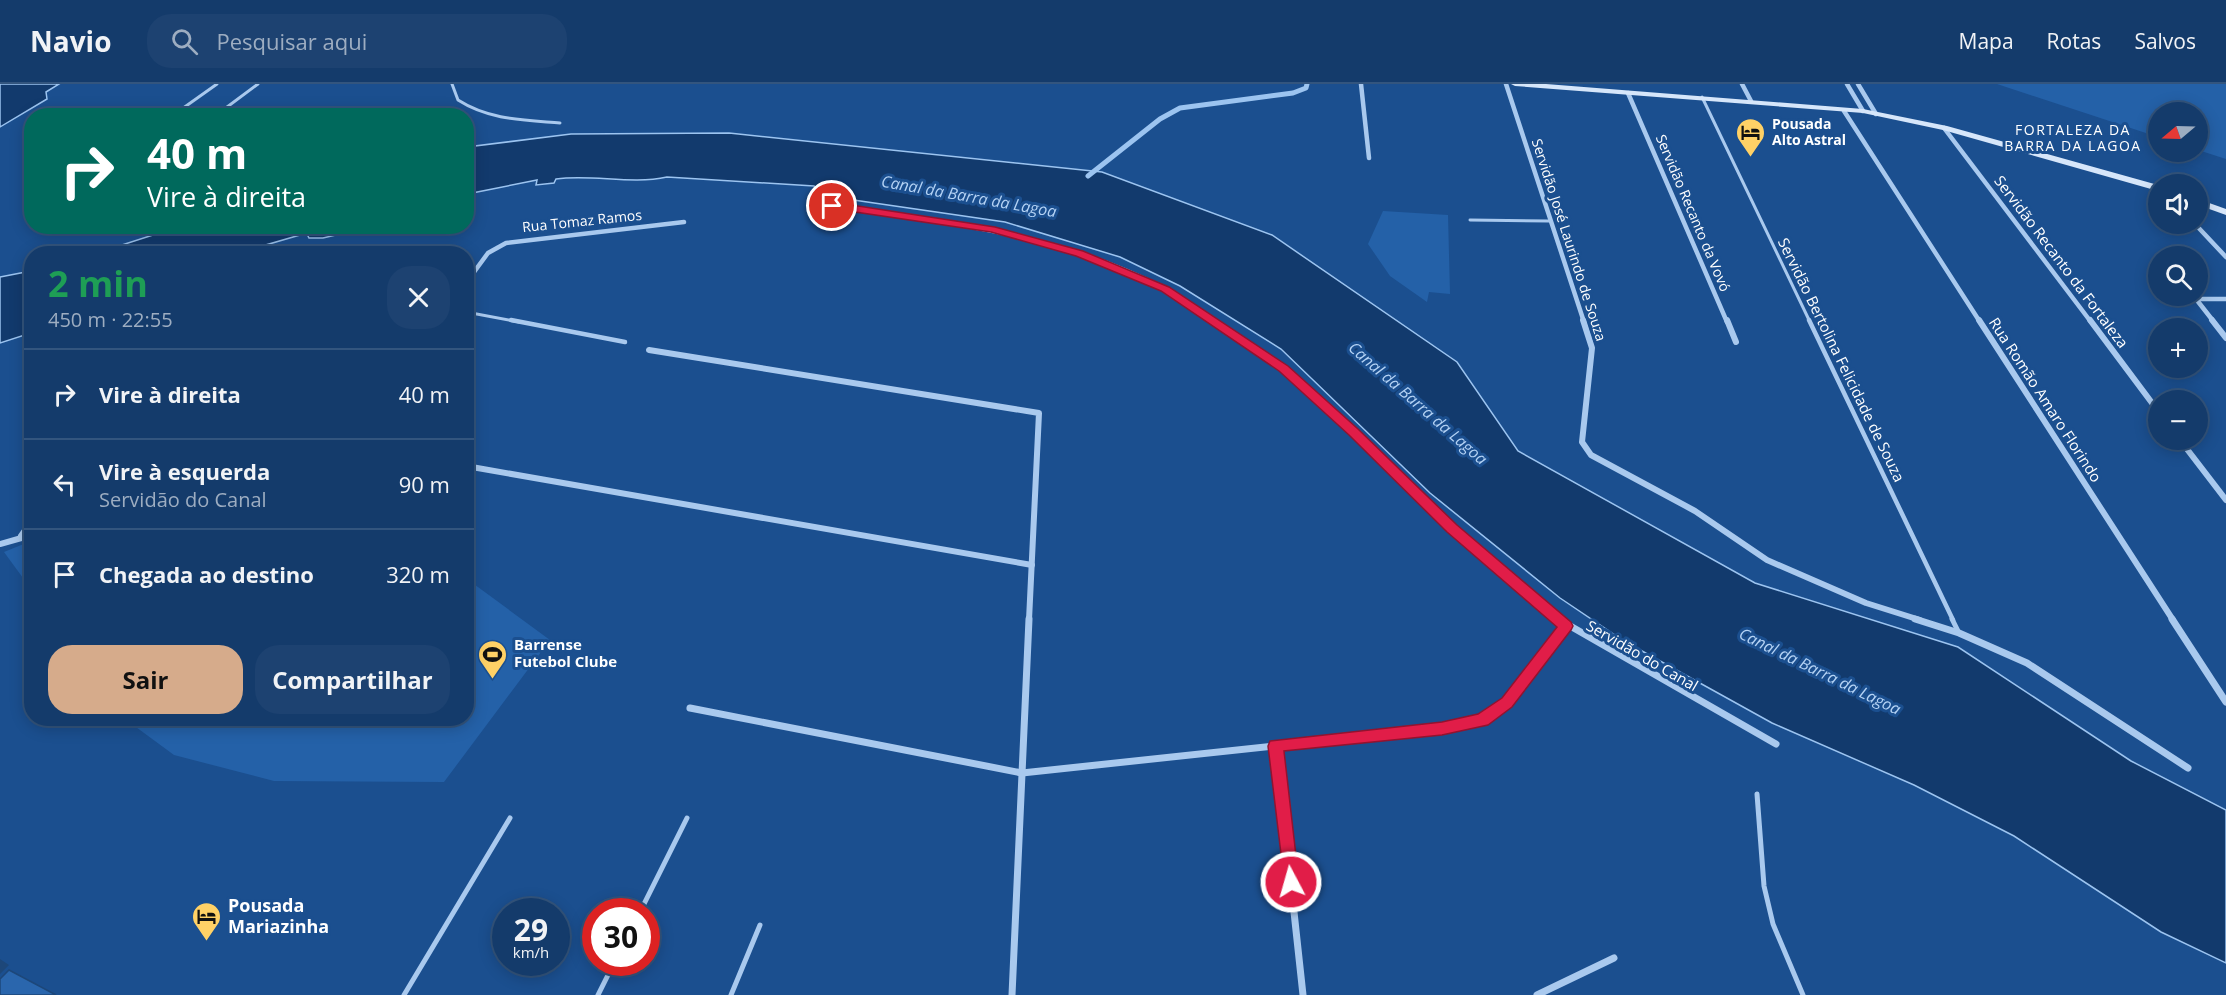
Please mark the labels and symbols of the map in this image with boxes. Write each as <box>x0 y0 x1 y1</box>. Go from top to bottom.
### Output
north arrow <box>2148 102 2208 162</box>
place label: Pousada Alto Astral <box>1772 114 1846 149</box>
hotel icon: Pousada Alto Astral <box>1735 116 1767 158</box>
district label: FORTALEZA DA BARRA DA LAGOA <box>2004 120 2142 155</box>
street label: Servidão Recanto da Vovó <box>1652 131 1735 294</box>
street label: Servidão José Laurindo de Souza <box>1528 136 1611 343</box>
water label: Canal da Barra da Lagoa <box>880 170 1058 222</box>
street label: Servidão Recanto da Fortaleza <box>1990 171 2133 352</box>
pin <box>806 180 857 231</box>
street label: Rua Tomaz Ramos <box>521 205 643 236</box>
street label: Servidão Bertolina Felicidade de Souza <box>1774 234 1910 485</box>
street label: Rua Romão Amaro Florindo <box>1985 313 2107 486</box>
water label: Canal da Barra da Lagoa <box>1344 337 1492 469</box>
street label: Servidão do Canal <box>1583 615 1702 695</box>
water label: Canal da Barra da Lagoa <box>1735 622 1905 720</box>
place label: Barrense Futebol Clube <box>514 634 617 671</box>
sports icon: Barrense Futebol Clube <box>477 638 509 680</box>
position arrow <box>1259 850 1323 914</box>
place label: Pousada Mariazinha <box>228 893 329 938</box>
speed limit sign: 30 <box>582 898 660 976</box>
hotel icon: Pousada Mariazinha <box>191 900 223 942</box>

